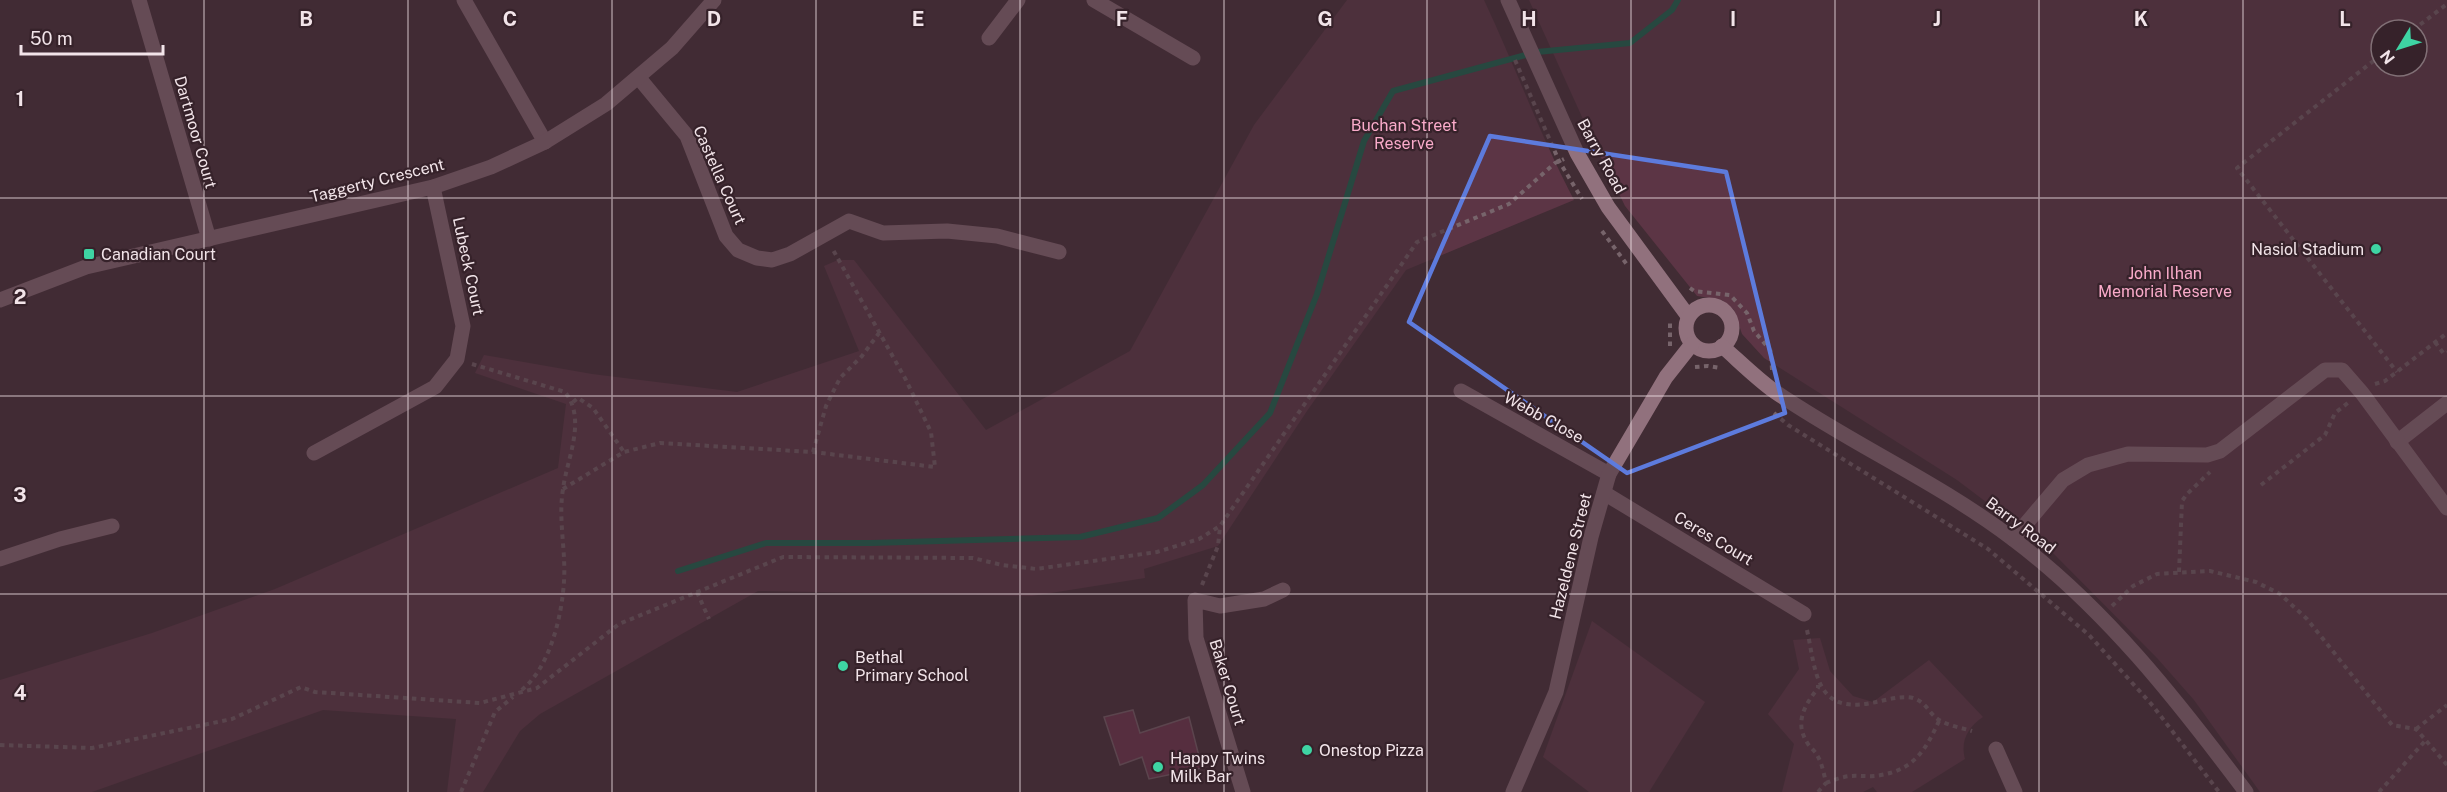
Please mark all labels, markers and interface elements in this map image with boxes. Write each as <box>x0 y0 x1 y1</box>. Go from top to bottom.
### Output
text: B <box>299 7 313 31</box>
text: C <box>503 7 517 31</box>
text: D <box>707 7 721 31</box>
text: E <box>912 7 924 31</box>
text: F <box>1116 7 1128 31</box>
text: G <box>1317 7 1333 31</box>
text: H <box>1521 7 1537 31</box>
text: I <box>1730 7 1736 31</box>
text: J <box>1933 7 1941 31</box>
text: K <box>2134 7 2148 31</box>
text: L <box>2339 7 2351 31</box>
scale bar <box>21 18 164 56</box>
north arrow <box>2369 18 2429 78</box>
text: 50 m <box>30 28 73 49</box>
text: N <box>2376 46 2399 68</box>
street label: Dartmoor Court <box>170 74 221 190</box>
text: 1 <box>16 87 24 111</box>
park label: Buchan Street Reserve <box>1351 116 1457 153</box>
street label: Barry Road <box>1573 116 1630 197</box>
street label: Castella Court <box>689 123 750 228</box>
street label: Taggerty Crescent <box>308 155 446 206</box>
street label: Lubeck Court <box>449 215 488 317</box>
place label: Nasiol Stadium <box>2251 240 2364 259</box>
marker: Nasiol Stadium <box>2369 242 2383 256</box>
place label: Canadian Court <box>101 245 216 264</box>
marker: Canadian Court <box>82 247 96 261</box>
park label: John Ilhan Memorial Reserve <box>2098 264 2232 301</box>
text: 2 <box>14 285 26 309</box>
street label: Webb Close <box>1501 388 1587 447</box>
text: 3 <box>13 483 27 507</box>
street label: Hazeldene Street <box>1546 491 1595 621</box>
street label: Barry Road <box>1982 493 2059 558</box>
street label: Ceres Court <box>1671 507 1757 569</box>
street label: Baker Court <box>1205 637 1250 728</box>
place label: Bethal Primary School <box>855 648 969 685</box>
marker: Bethal Primary School <box>836 659 850 673</box>
text: 4 <box>13 681 27 705</box>
place label: Onestop Pizza <box>1319 741 1424 760</box>
marker: Onestop Pizza <box>1300 743 1314 757</box>
place label: Happy Twins Milk Bar <box>1170 749 1265 786</box>
marker: Happy Twins Milk Bar <box>1151 760 1165 774</box>

